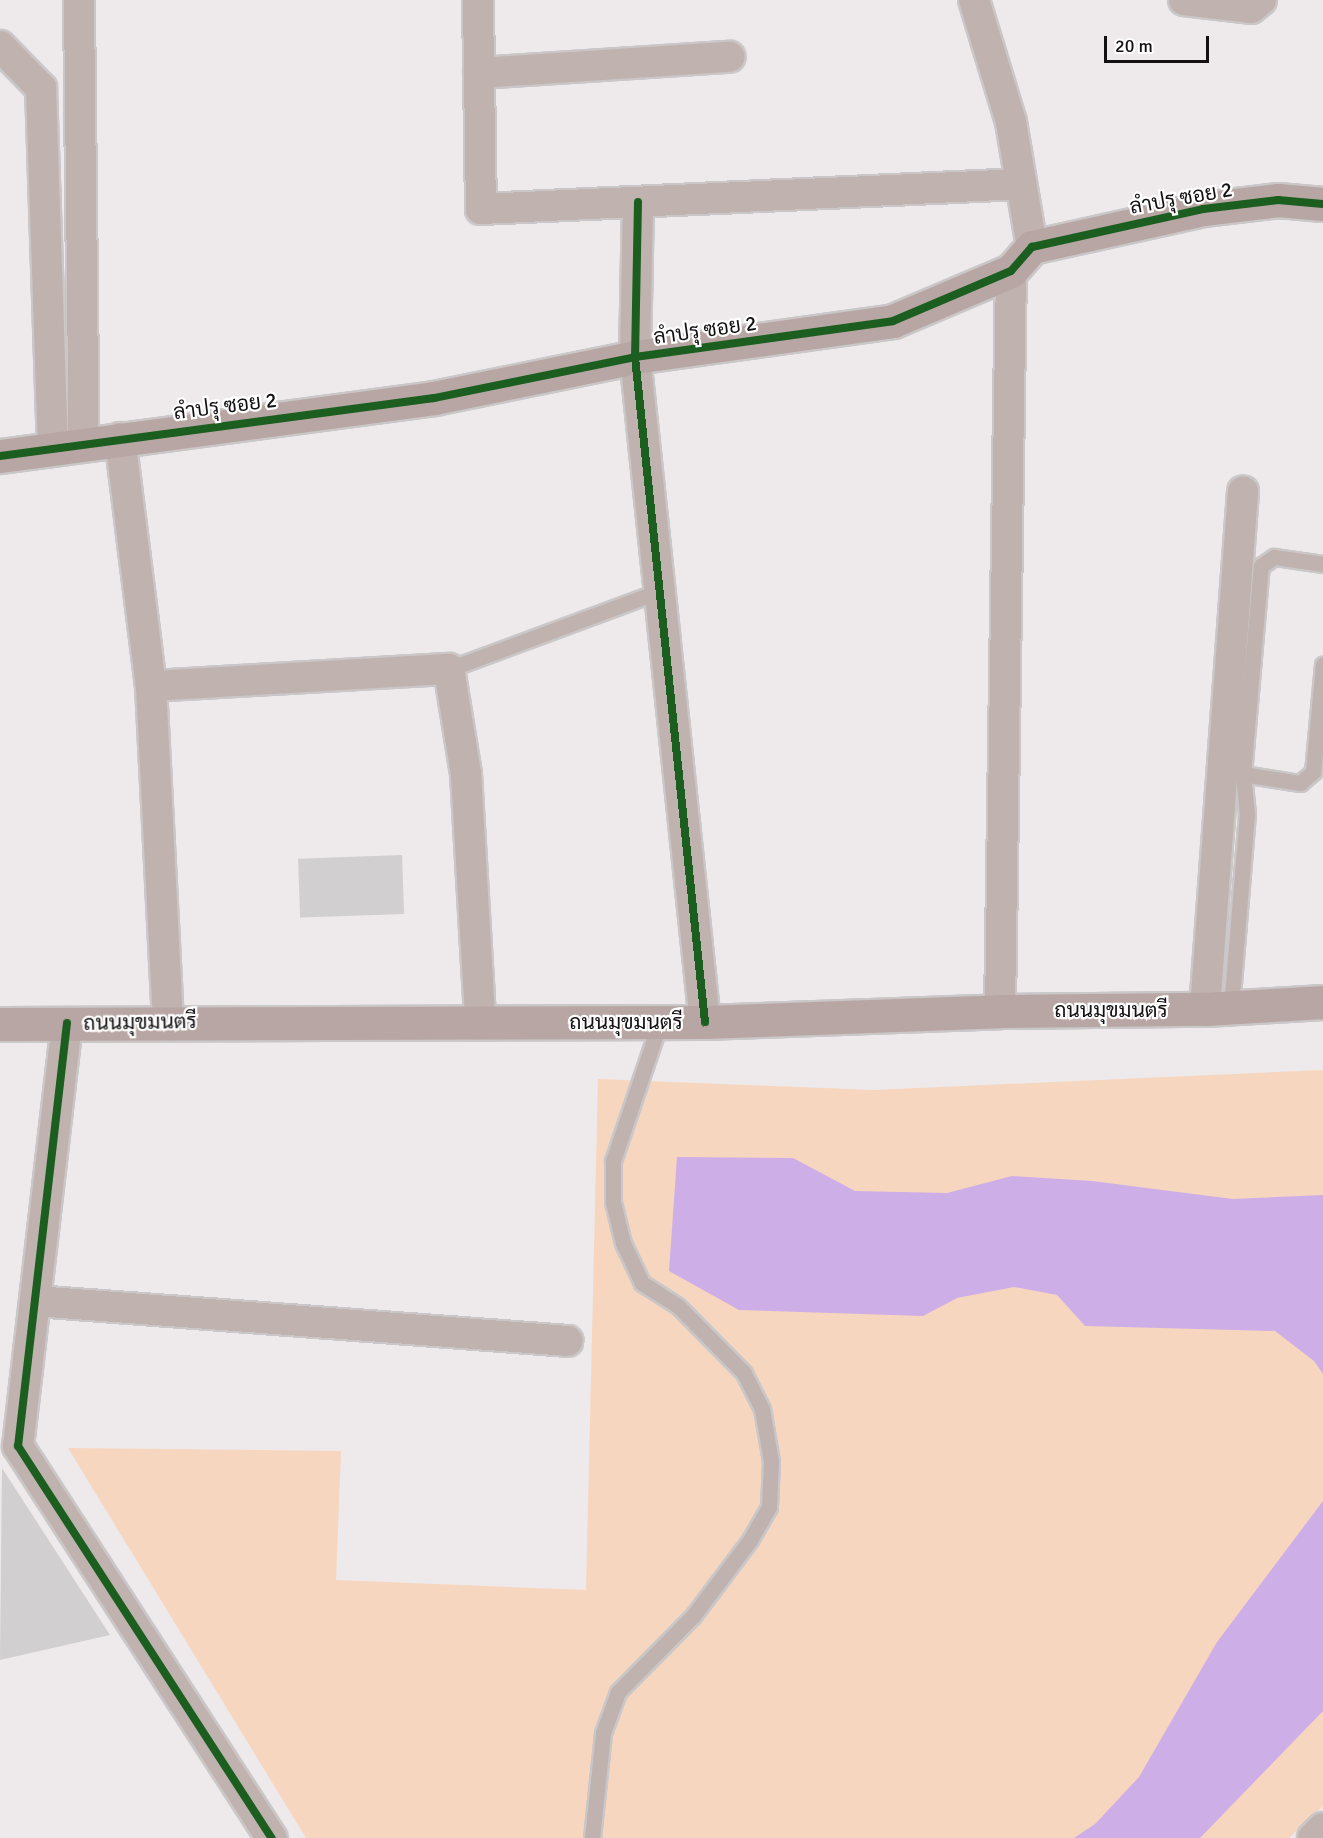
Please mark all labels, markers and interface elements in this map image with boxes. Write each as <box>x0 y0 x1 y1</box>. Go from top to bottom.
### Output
scale bar <box>1107 24 1212 62</box>
text: 20 m <box>1115 35 1153 57</box>
street label: ลำปรุ ซอย 2 <box>1128 177 1234 219</box>
street label: ลำปรุ ซอย 2 <box>652 310 758 350</box>
street label: ลำปรุ ซอย 2 <box>172 387 278 425</box>
street label: ถนนมุขมนตรี <box>1054 997 1168 1023</box>
street label: ถนนมุขมนตรี <box>83 1008 197 1036</box>
street label: ถนนมุขมนตรี <box>569 1009 683 1035</box>

